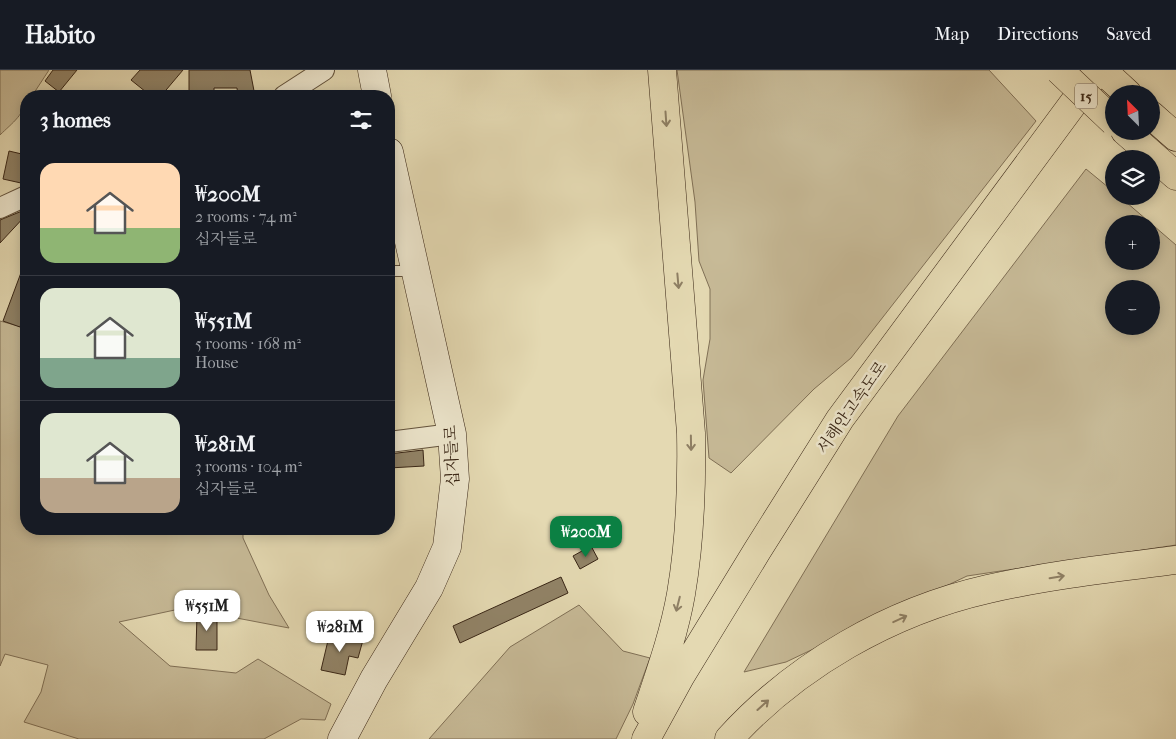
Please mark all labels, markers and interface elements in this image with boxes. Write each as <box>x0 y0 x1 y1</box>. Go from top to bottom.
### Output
text: Habito <box>25 21 95 49</box>
text: Map <box>935 24 969 45</box>
text: Directions <box>997 24 1078 45</box>
text: Saved <box>1106 24 1151 45</box>
road number: 15 <box>1075 84 1097 108</box>
north arrow <box>1105 85 1160 140</box>
map controls <box>1105 85 1160 335</box>
icon: filters <box>347 106 375 134</box>
text: 3 homes <box>40 108 111 132</box>
one-way arrow <box>661 110 670 126</box>
button: layers <box>1105 150 1160 205</box>
text: ₩200M <box>195 182 261 206</box>
icon: home <box>80 183 140 243</box>
text: 2 rooms · 74 m² <box>195 207 297 226</box>
button: + <box>1105 215 1160 270</box>
text: 십자들로 <box>195 229 257 248</box>
one-way arrow <box>674 272 683 288</box>
button: − <box>1105 280 1160 335</box>
icon: home <box>80 308 140 368</box>
text: ₩551M <box>195 309 252 333</box>
text: 5 rooms · 168 m² <box>195 334 301 353</box>
text: House <box>195 353 238 372</box>
street label: 서해안고속도로 <box>813 357 891 457</box>
street label: 십자들로 <box>440 424 463 487</box>
text: ₩281M <box>195 432 255 456</box>
icon: home <box>80 433 140 493</box>
one-way arrow <box>686 434 696 450</box>
text: 3 rooms · 104 m² <box>195 457 302 476</box>
text: 십자들로 <box>195 479 257 498</box>
pin: ₩200M <box>551 516 621 558</box>
text: ₩200M <box>561 522 611 541</box>
one-way arrow <box>1048 571 1064 581</box>
pin: ₩551M <box>172 590 242 632</box>
text: ₩551M <box>185 596 229 615</box>
one-way arrow <box>673 596 682 612</box>
pin: ₩281M <box>305 610 375 653</box>
one-way arrow <box>892 613 907 623</box>
text: ₩281M <box>317 617 363 636</box>
one-way arrow <box>757 699 770 711</box>

